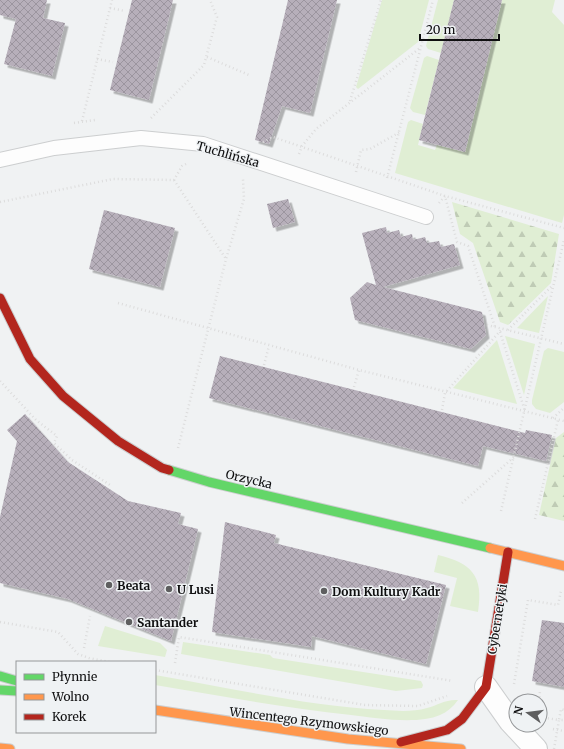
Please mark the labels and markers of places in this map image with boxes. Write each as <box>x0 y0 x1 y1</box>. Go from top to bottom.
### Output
place label: Beata <box>117 578 151 593</box>
marker: Beata <box>104 580 114 590</box>
place label: U Lusi <box>177 582 214 597</box>
marker: U Lusi <box>164 584 174 594</box>
place label: Dom Kultury Kadr <box>332 584 441 599</box>
marker: Dom Kultury Kadr <box>319 586 329 596</box>
place label: Santander <box>137 615 199 630</box>
marker: Santander <box>124 617 134 627</box>

